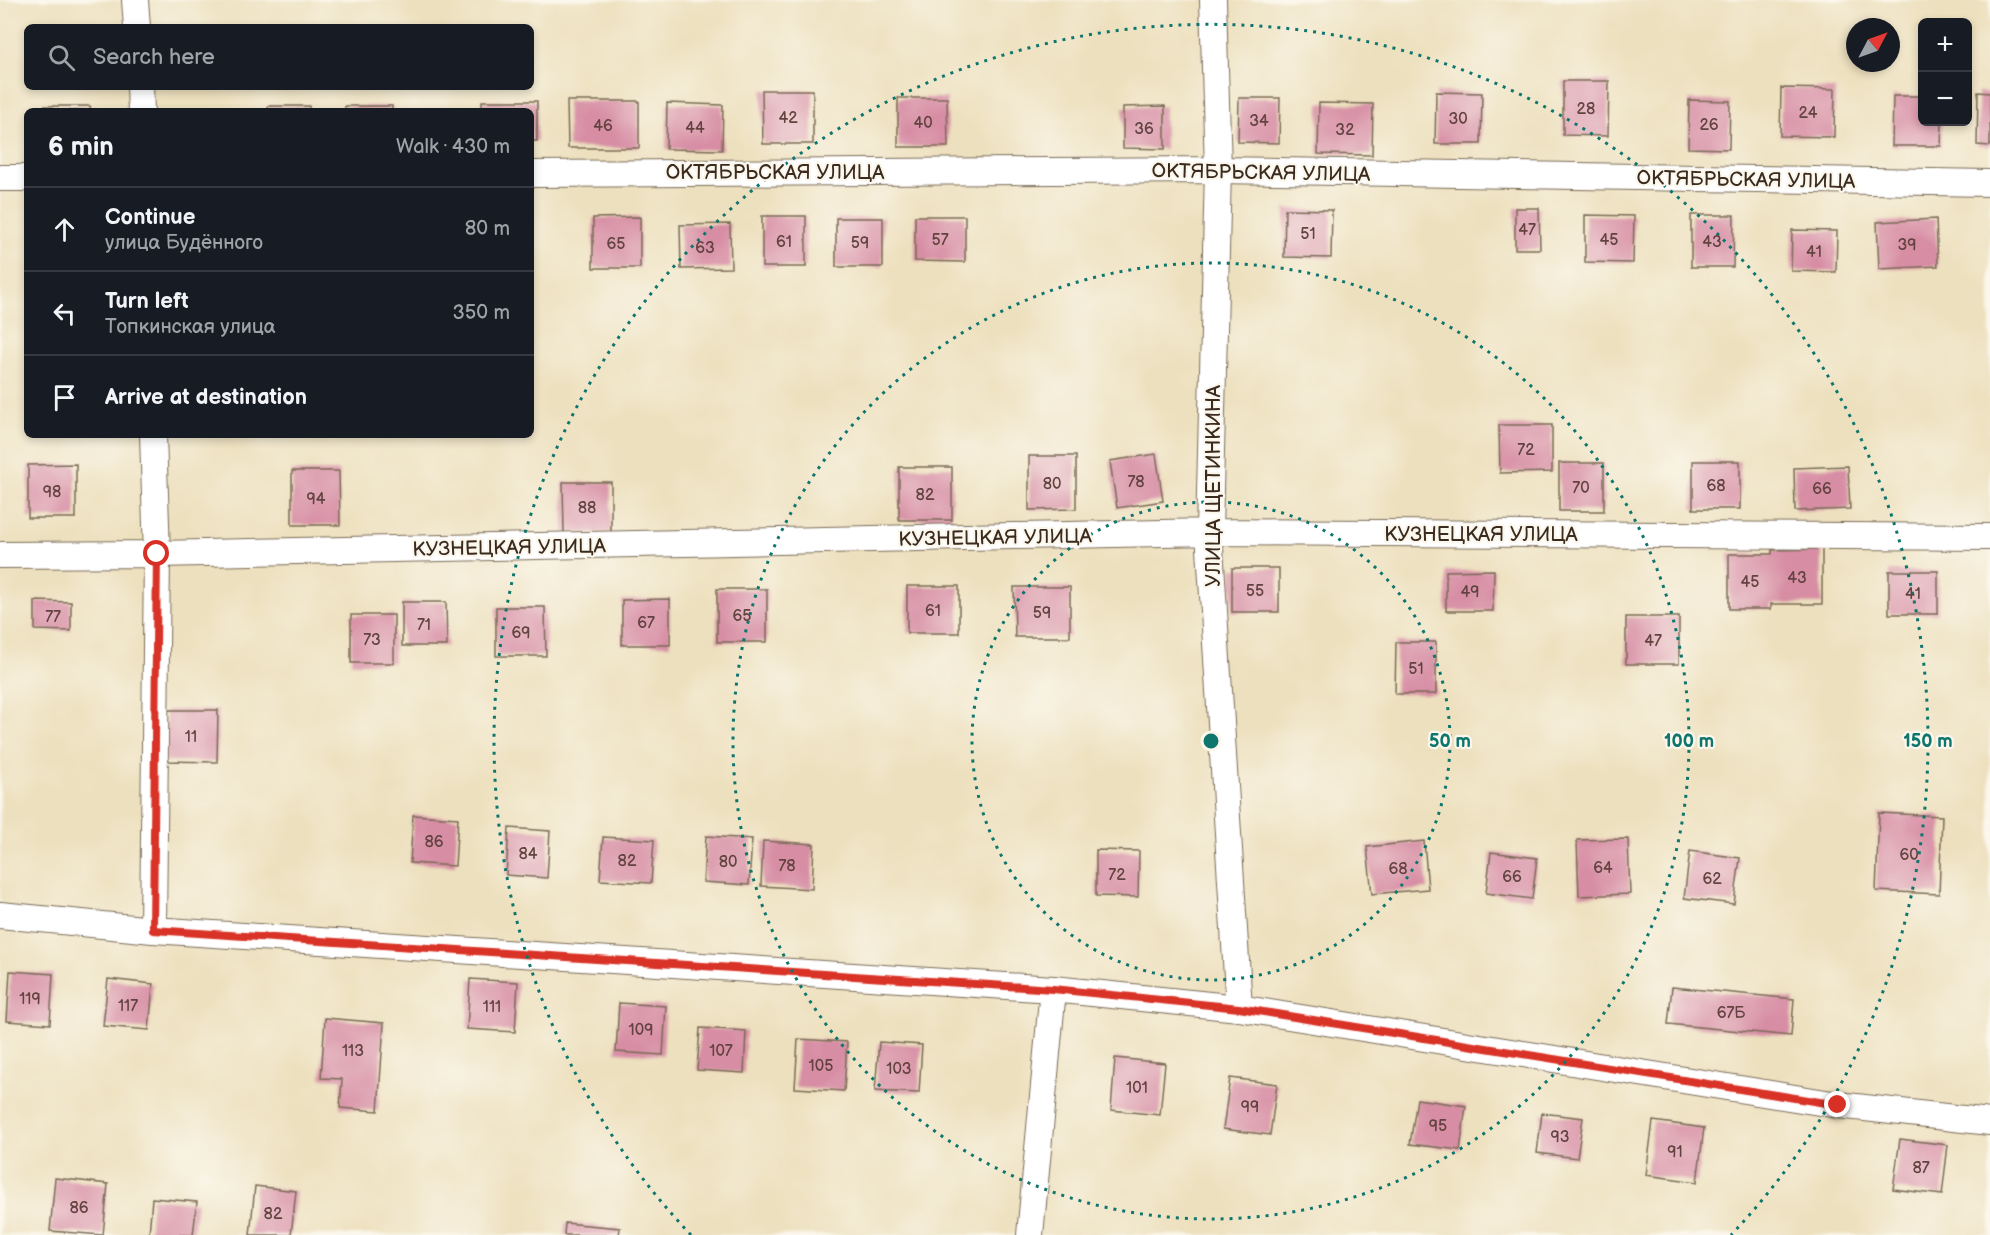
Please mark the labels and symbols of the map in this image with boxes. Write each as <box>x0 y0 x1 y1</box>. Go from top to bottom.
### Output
north arrow <box>1846 18 1900 72</box>
house number: 28 <box>1577 100 1595 119</box>
house number: 24 <box>1799 104 1818 123</box>
house number: 42 <box>778 109 798 128</box>
house number: 30 <box>1448 110 1468 129</box>
house number: 34 <box>1249 112 1269 131</box>
house number: 40 <box>913 114 933 133</box>
house number: 26 <box>1699 116 1719 135</box>
house number: 46 <box>593 117 613 136</box>
house number: 44 <box>685 119 705 138</box>
house number: 36 <box>1134 120 1154 139</box>
house number: 32 <box>1335 121 1355 140</box>
street label: ОКТЯБРЬСКАЯ УЛИЦА <box>1151 159 1371 187</box>
street label: ОКТЯБРЬСКАЯ УЛИЦА <box>666 161 885 185</box>
street label: ОКТЯБРЬСКАЯ УЛИЦА <box>1636 166 1856 194</box>
house number: 47 <box>1518 221 1536 240</box>
house number: 51 <box>1300 225 1316 244</box>
house number: 57 <box>931 231 949 250</box>
house number: 45 <box>1600 231 1618 250</box>
house number: 61 <box>776 233 792 252</box>
house number: 43 <box>1702 233 1722 252</box>
house number: 59 <box>851 234 869 253</box>
house number: 65 <box>607 235 625 254</box>
house number: 39 <box>1897 236 1917 255</box>
house number: 63 <box>695 239 715 258</box>
house number: 41 <box>1806 243 1822 262</box>
street label: УЛИЦА ЩЕТИНКИНА <box>1202 384 1226 587</box>
house number: 72 <box>1517 441 1535 460</box>
house number: 78 <box>1127 473 1145 492</box>
house number: 80 <box>1043 475 1061 494</box>
house number: 68 <box>1706 477 1726 496</box>
house number: 70 <box>1572 479 1590 498</box>
house number: 66 <box>1812 480 1832 499</box>
house number: 98 <box>43 483 61 502</box>
house number: 82 <box>916 486 935 505</box>
house number: 94 <box>306 490 326 509</box>
house number: 88 <box>578 499 596 518</box>
street label: КУЗНЕЦКАЯ УЛИЦА <box>1384 523 1579 547</box>
street label: КУЗНЕЦКАЯ УЛИЦА <box>898 524 1093 552</box>
street label: КУЗНЕЦКАЯ УЛИЦА <box>412 534 607 562</box>
route start <box>143 540 169 566</box>
house number: 43 <box>1787 569 1807 588</box>
house number: 45 <box>1741 573 1759 592</box>
house number: 55 <box>1246 582 1264 601</box>
house number: 49 <box>1460 583 1480 602</box>
house number: 41 <box>1905 585 1921 604</box>
house number: 61 <box>925 602 941 621</box>
house number: 59 <box>1033 604 1051 623</box>
house number: 65 <box>733 607 751 626</box>
house number: 77 <box>45 608 61 627</box>
house number: 67 <box>637 614 655 633</box>
house number: 71 <box>417 616 431 635</box>
house number: 69 <box>511 624 531 643</box>
house number: 73 <box>363 631 381 650</box>
house number: 47 <box>1644 632 1662 651</box>
house number: 51 <box>1408 660 1424 679</box>
house number: 11 <box>185 728 197 747</box>
centre of rings <box>1201 731 1221 751</box>
text: 50 m <box>1429 731 1471 752</box>
text: 100 m <box>1664 731 1714 752</box>
text: 150 m <box>1903 731 1953 752</box>
house number: 86 <box>424 833 444 852</box>
house number: 84 <box>518 845 538 864</box>
house number: 60 <box>1899 846 1919 865</box>
house number: 82 <box>618 852 637 871</box>
house number: 80 <box>719 853 737 872</box>
house number: 78 <box>778 857 796 876</box>
house number: 64 <box>1593 859 1613 878</box>
house number: 68 <box>1388 860 1408 879</box>
house number: 72 <box>1108 866 1126 885</box>
house number: 66 <box>1502 868 1522 887</box>
house number: 62 <box>1702 870 1722 889</box>
house number: 119 <box>19 990 41 1009</box>
house number: 117 <box>118 997 138 1016</box>
house number: 111 <box>483 998 501 1017</box>
house number: 67Б <box>1717 1004 1746 1023</box>
house number: 109 <box>629 1021 653 1040</box>
house number: 113 <box>342 1042 364 1061</box>
house number: 107 <box>709 1042 733 1061</box>
house number: 105 <box>809 1057 833 1076</box>
house number: 103 <box>886 1060 912 1079</box>
house number: 101 <box>1126 1079 1148 1098</box>
route end <box>1824 1091 1850 1117</box>
house number: 99 <box>1241 1098 1259 1117</box>
house number: 95 <box>1429 1117 1447 1136</box>
house number: 93 <box>1550 1128 1570 1147</box>
house number: 91 <box>1667 1143 1683 1162</box>
house number: 87 <box>1912 1159 1930 1178</box>
house number: 86 <box>69 1199 89 1218</box>
house number: 82 <box>264 1205 283 1224</box>

